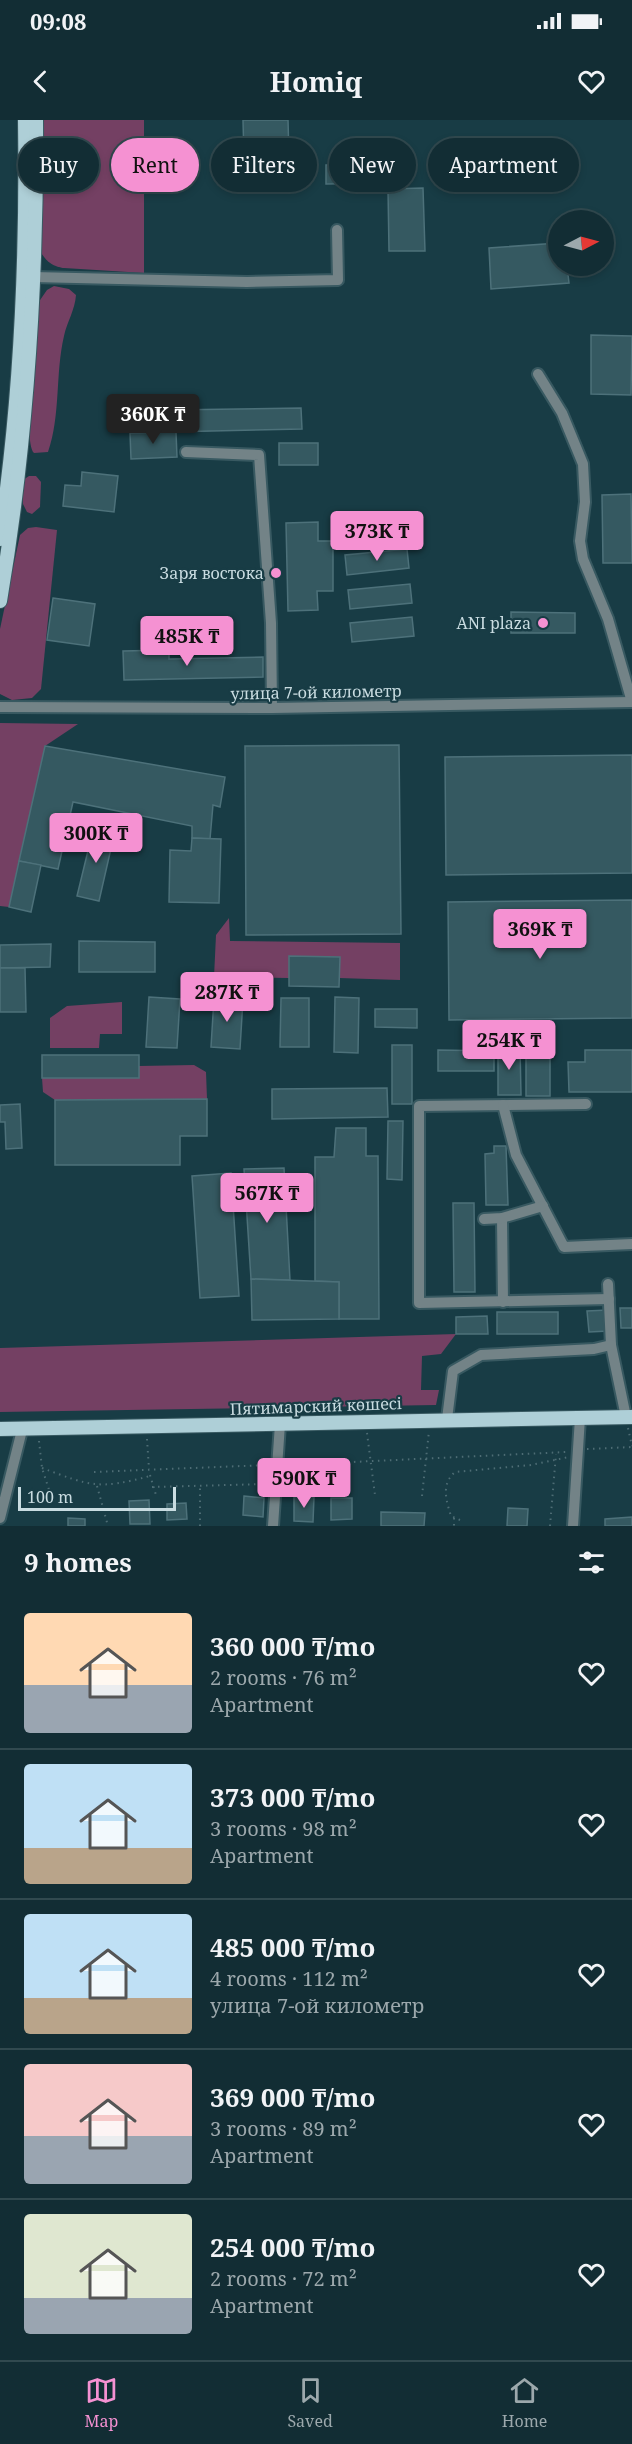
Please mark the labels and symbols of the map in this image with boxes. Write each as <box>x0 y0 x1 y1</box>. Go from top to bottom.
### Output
north arrow <box>548 210 614 276</box>
pin: 360K ₸ <box>104 394 202 445</box>
pin: 373K ₸ <box>328 511 426 562</box>
place label: Заря востока <box>160 562 264 584</box>
marker: Заря востока <box>269 566 283 580</box>
place label: ANI plaza <box>457 612 531 634</box>
pin: 485K ₸ <box>138 616 236 667</box>
marker: ANI plaza <box>536 616 550 630</box>
street label: улица 7-ой километр <box>230 680 402 704</box>
pin: 300K ₸ <box>47 813 145 864</box>
pin: 369K ₸ <box>491 909 589 960</box>
pin: 287K ₸ <box>178 972 276 1023</box>
pin: 254K ₸ <box>460 1020 558 1071</box>
pin: 567K ₸ <box>218 1173 316 1224</box>
street label: Пятимарский көшесі <box>230 1392 403 1420</box>
pin: 590K ₸ <box>255 1458 353 1509</box>
scale bar <box>18 1484 176 1512</box>

